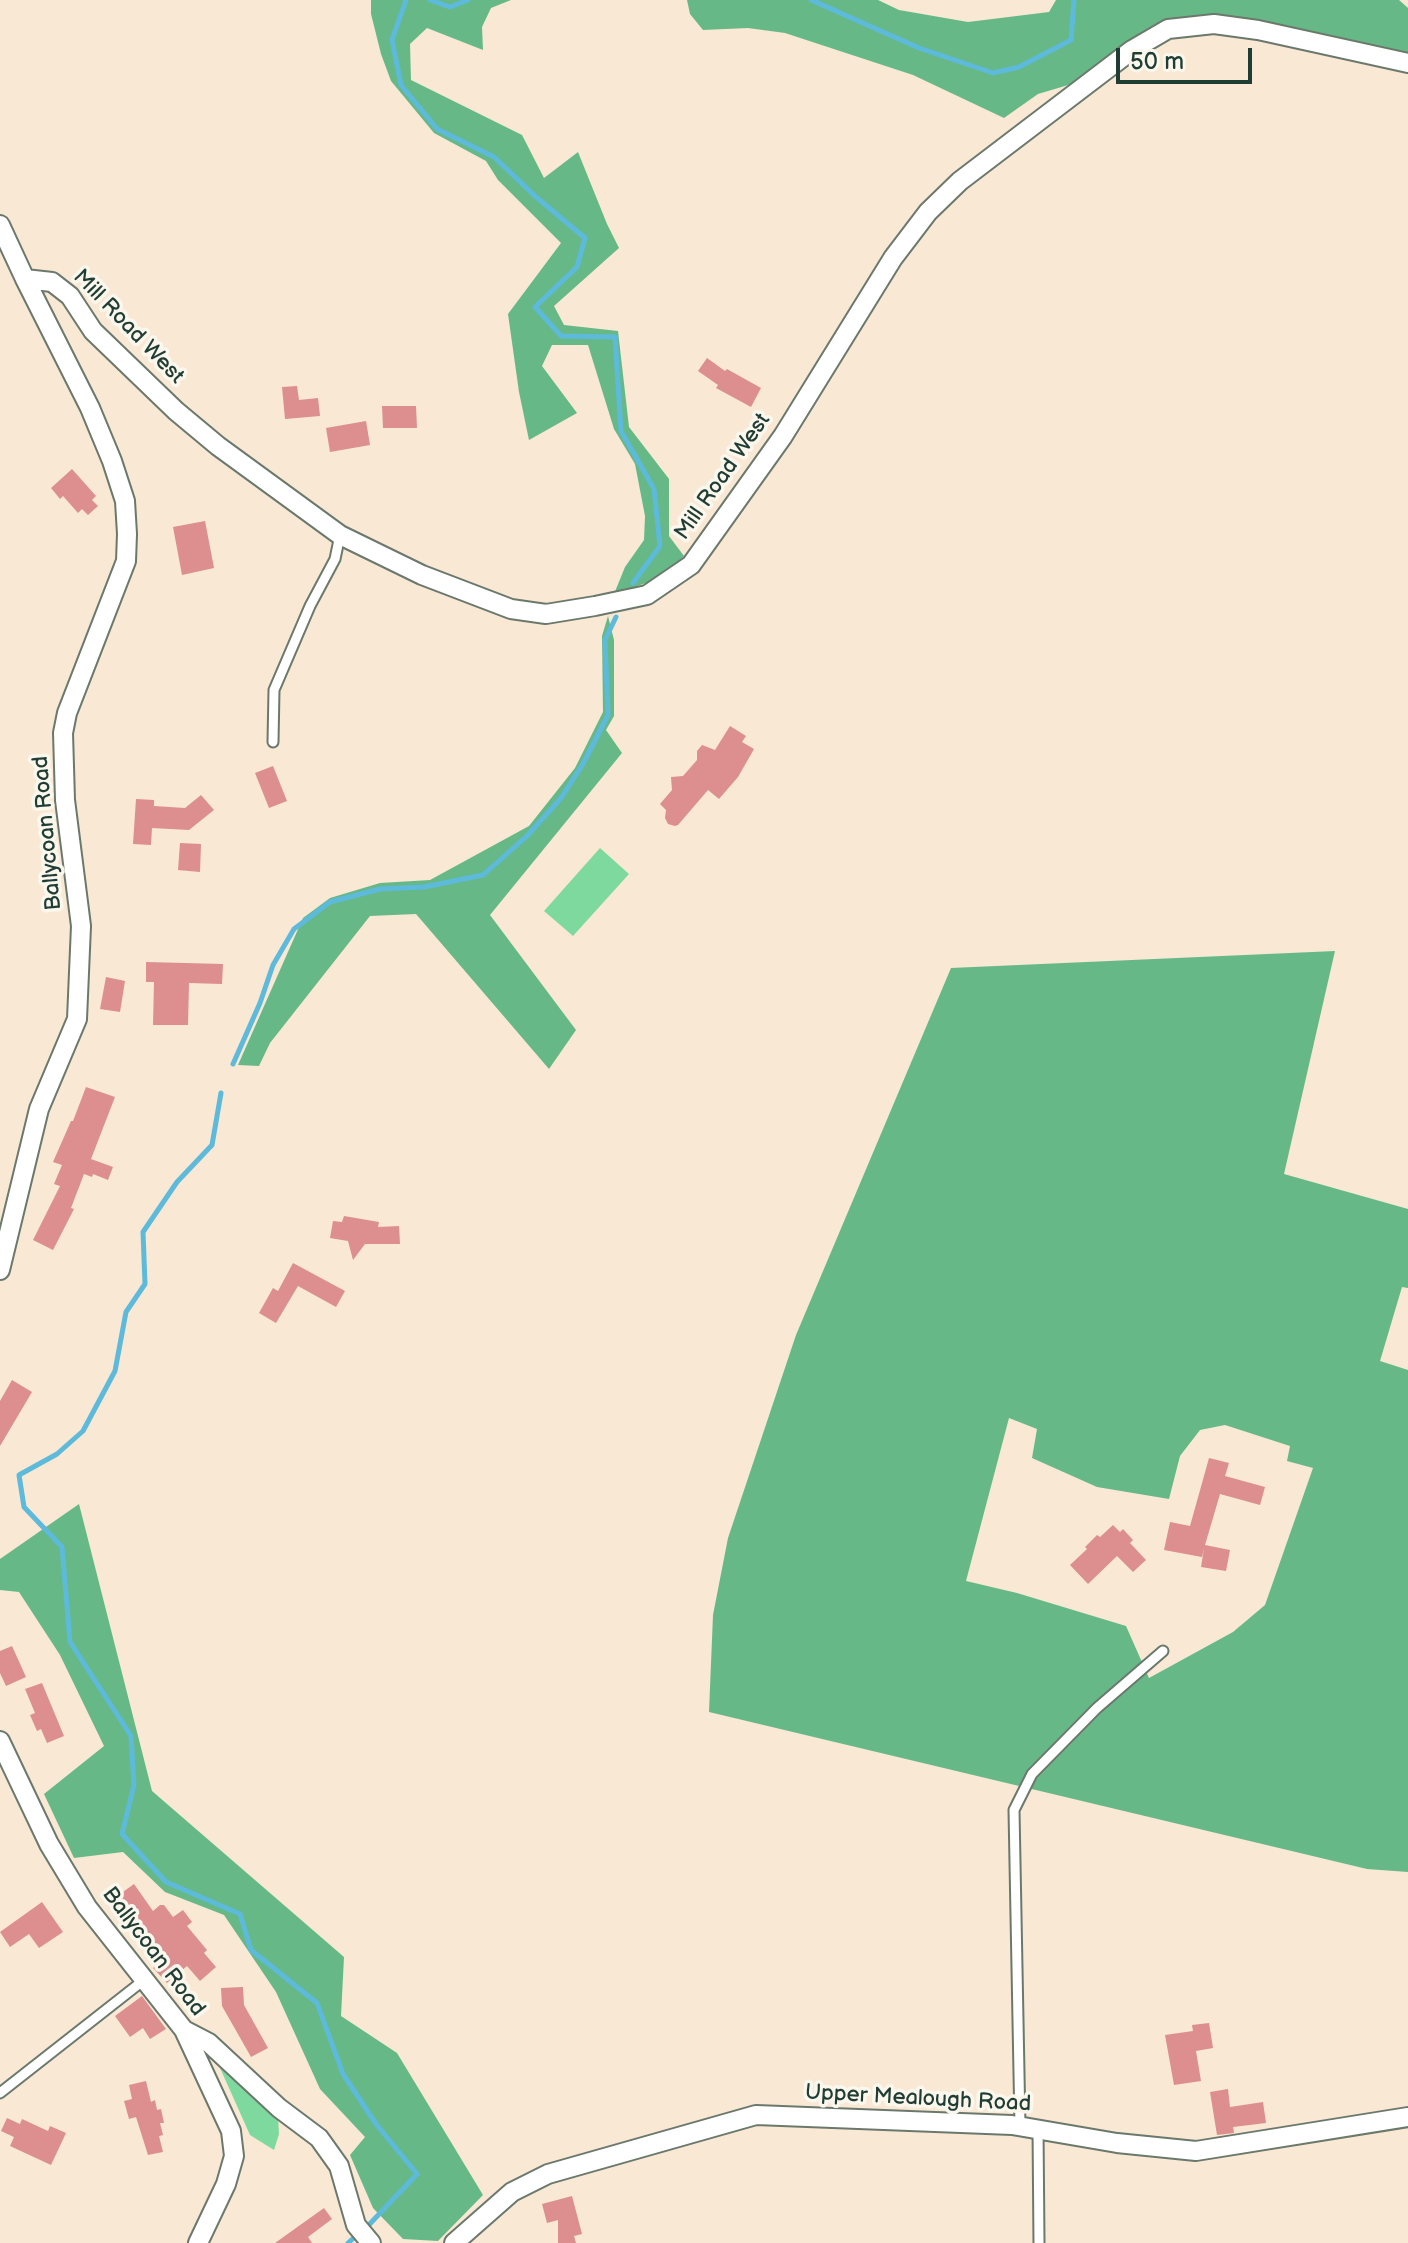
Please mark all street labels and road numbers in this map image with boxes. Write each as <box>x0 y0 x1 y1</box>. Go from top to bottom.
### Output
street label: Mill Road West <box>67 264 189 390</box>
street label: Mill Road West <box>670 409 776 545</box>
street label: Ballycoan Road <box>28 755 68 911</box>
street label: Ballycoan Road <box>96 1882 210 2022</box>
street label: Upper Mealough Road <box>804 2080 1032 2118</box>

